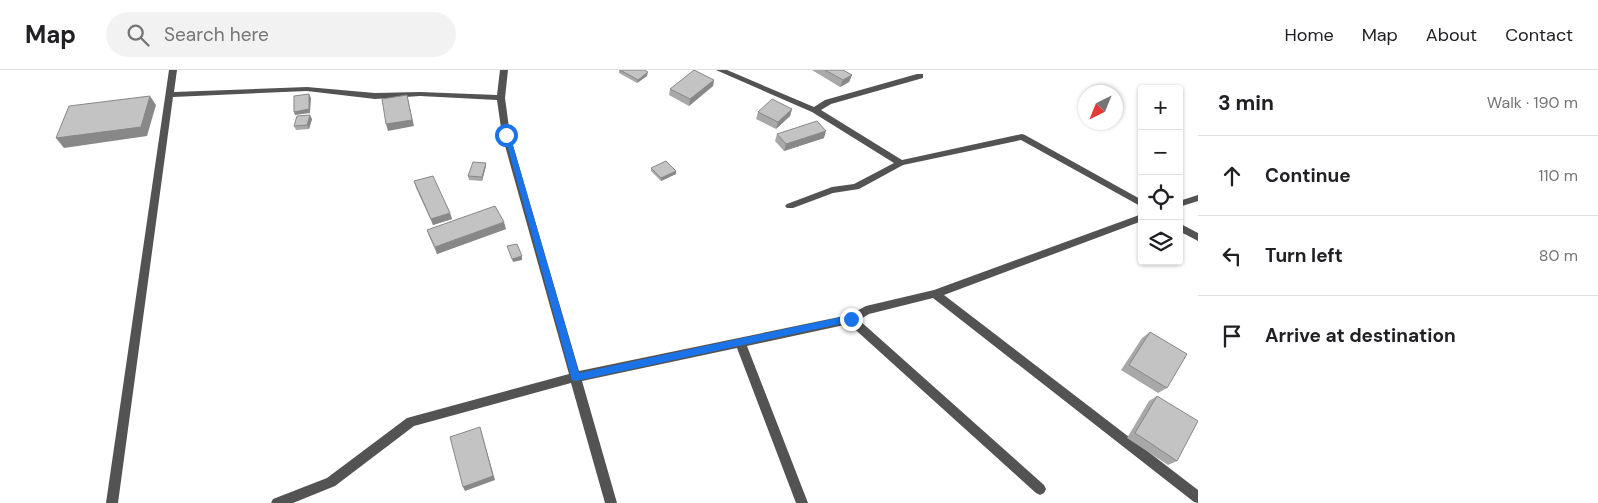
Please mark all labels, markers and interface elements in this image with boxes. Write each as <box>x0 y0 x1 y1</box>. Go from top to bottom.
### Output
search box <box>106 12 456 57</box>
text: Map <box>25 19 76 50</box>
icon: search <box>124 21 152 49</box>
text: Search here <box>164 22 269 47</box>
text: Home <box>1284 23 1334 47</box>
text: Map <box>1362 23 1398 47</box>
text: About <box>1426 23 1477 47</box>
text: Contact <box>1505 23 1573 47</box>
north arrow <box>1078 85 1123 130</box>
map controls <box>1138 85 1183 265</box>
button: + <box>1138 85 1183 130</box>
text: 3 min <box>1218 89 1274 117</box>
text: Walk · 190 m <box>1487 92 1578 113</box>
route start <box>495 124 518 147</box>
button: − <box>1138 130 1183 175</box>
icon: ahead <box>1218 162 1246 190</box>
text: Continue <box>1265 163 1351 188</box>
text: 110 m <box>1539 165 1578 186</box>
button: locate <box>1138 175 1183 220</box>
button: layers <box>1138 220 1183 265</box>
icon: left <box>1218 242 1246 270</box>
text: Turn left <box>1265 243 1343 268</box>
text: 80 m <box>1539 245 1578 266</box>
route end <box>840 308 863 331</box>
icon: arrive <box>1218 322 1246 350</box>
text: Arrive at destination <box>1265 323 1456 348</box>

